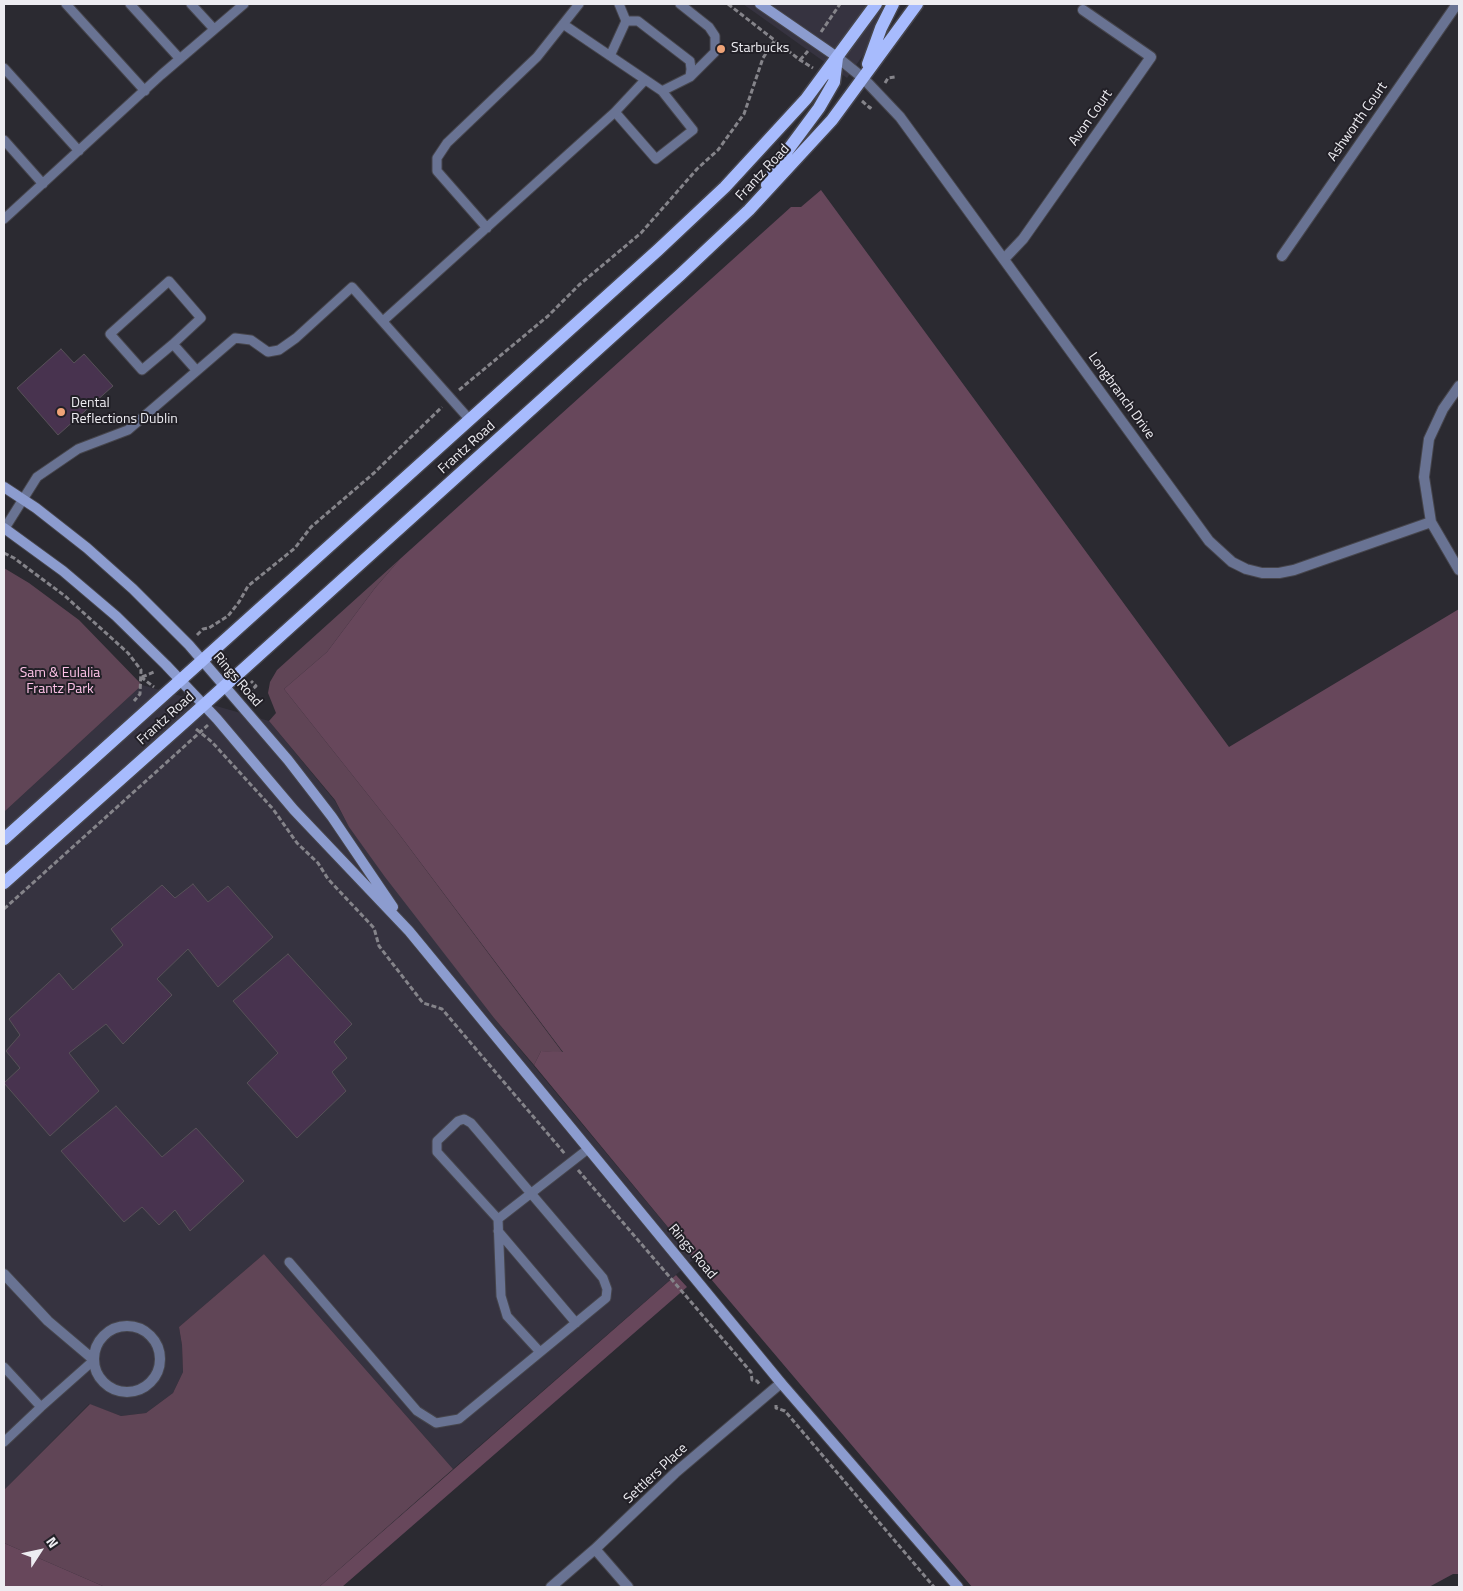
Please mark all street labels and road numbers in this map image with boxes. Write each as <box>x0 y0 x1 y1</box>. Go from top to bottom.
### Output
street label: Ashworth Court <box>1325 79 1391 165</box>
street label: Avon Court <box>1066 87 1116 149</box>
street label: Frantz Road <box>733 141 793 205</box>
street label: Longbranch Drive <box>1084 349 1158 443</box>
street label: Frantz Road <box>435 418 499 478</box>
street label: Rings Road <box>209 649 265 711</box>
street label: Frantz Road <box>134 689 198 749</box>
street label: Rings Road <box>664 1221 720 1283</box>
street label: Settlers Place <box>621 1440 691 1508</box>

